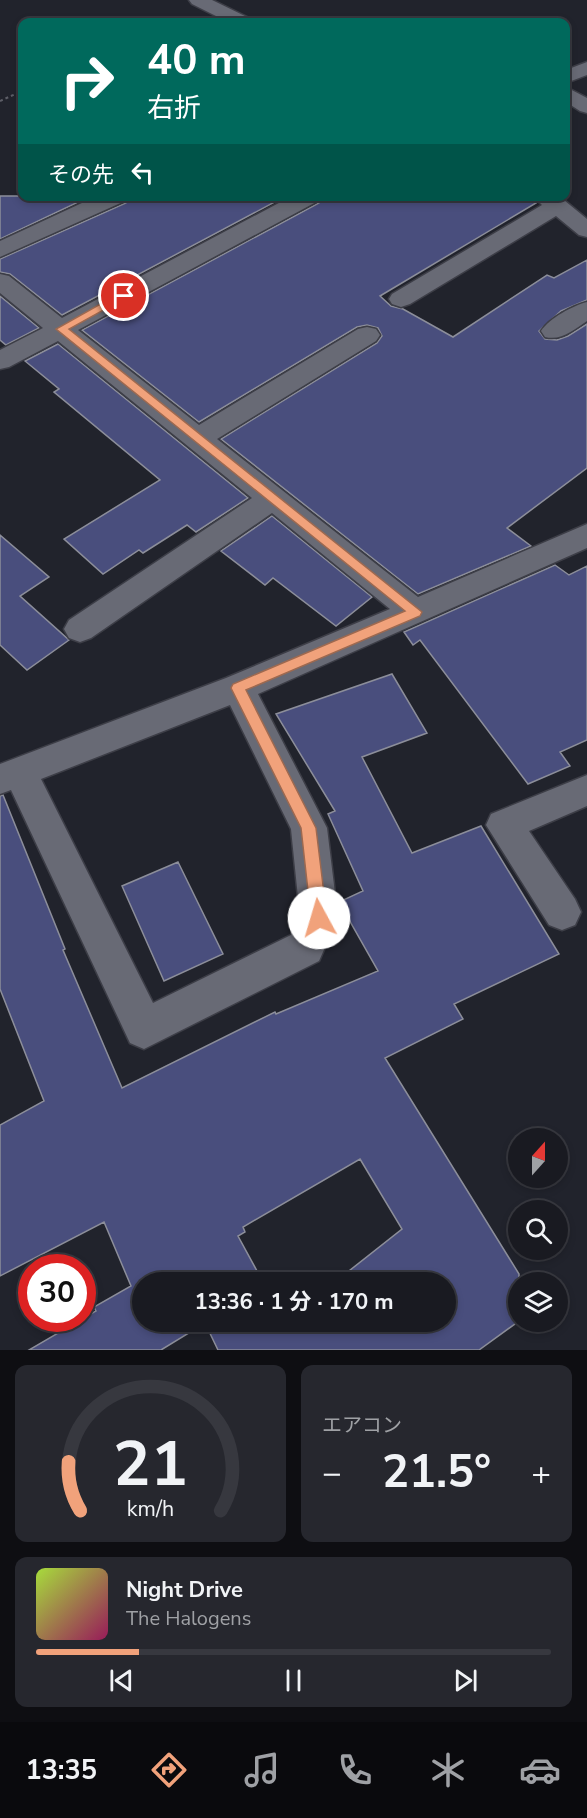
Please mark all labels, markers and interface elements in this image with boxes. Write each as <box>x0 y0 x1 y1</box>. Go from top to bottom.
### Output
text: 40 m <box>147 32 246 89</box>
icon: right <box>48 42 126 120</box>
text: 右折 <box>147 90 201 127</box>
icon: left <box>126 156 159 189</box>
text: その先 <box>48 160 114 190</box>
pin <box>98 270 149 321</box>
icon: arrive <box>107 279 140 312</box>
position arrow <box>287 886 351 950</box>
north arrow <box>508 1128 568 1188</box>
map controls <box>508 1128 568 1332</box>
button: search <box>508 1200 568 1260</box>
speed limit sign: 30 <box>18 1254 96 1332</box>
button: layers <box>508 1272 568 1332</box>
text: 13:36 · 1 分 · 170 m <box>195 1287 393 1317</box>
text: エアコン <box>322 1412 402 1439</box>
text: 21 <box>113 1422 188 1507</box>
text: 21.5° <box>382 1442 491 1503</box>
text: − <box>322 1451 342 1496</box>
text: + <box>531 1451 551 1496</box>
text: km/h <box>127 1494 174 1524</box>
text: Night Drive <box>126 1575 243 1605</box>
text: The Halogens <box>126 1605 251 1632</box>
icon: previous <box>105 1664 138 1697</box>
icon: pause <box>277 1664 310 1697</box>
icon: next <box>449 1664 482 1697</box>
icon: directions <box>148 1749 190 1791</box>
icon: music <box>241 1749 283 1791</box>
icon: phone <box>334 1749 376 1791</box>
icon: climate <box>427 1749 469 1791</box>
icon: car <box>519 1749 561 1791</box>
text: 13:35 <box>25 1752 97 1789</box>

